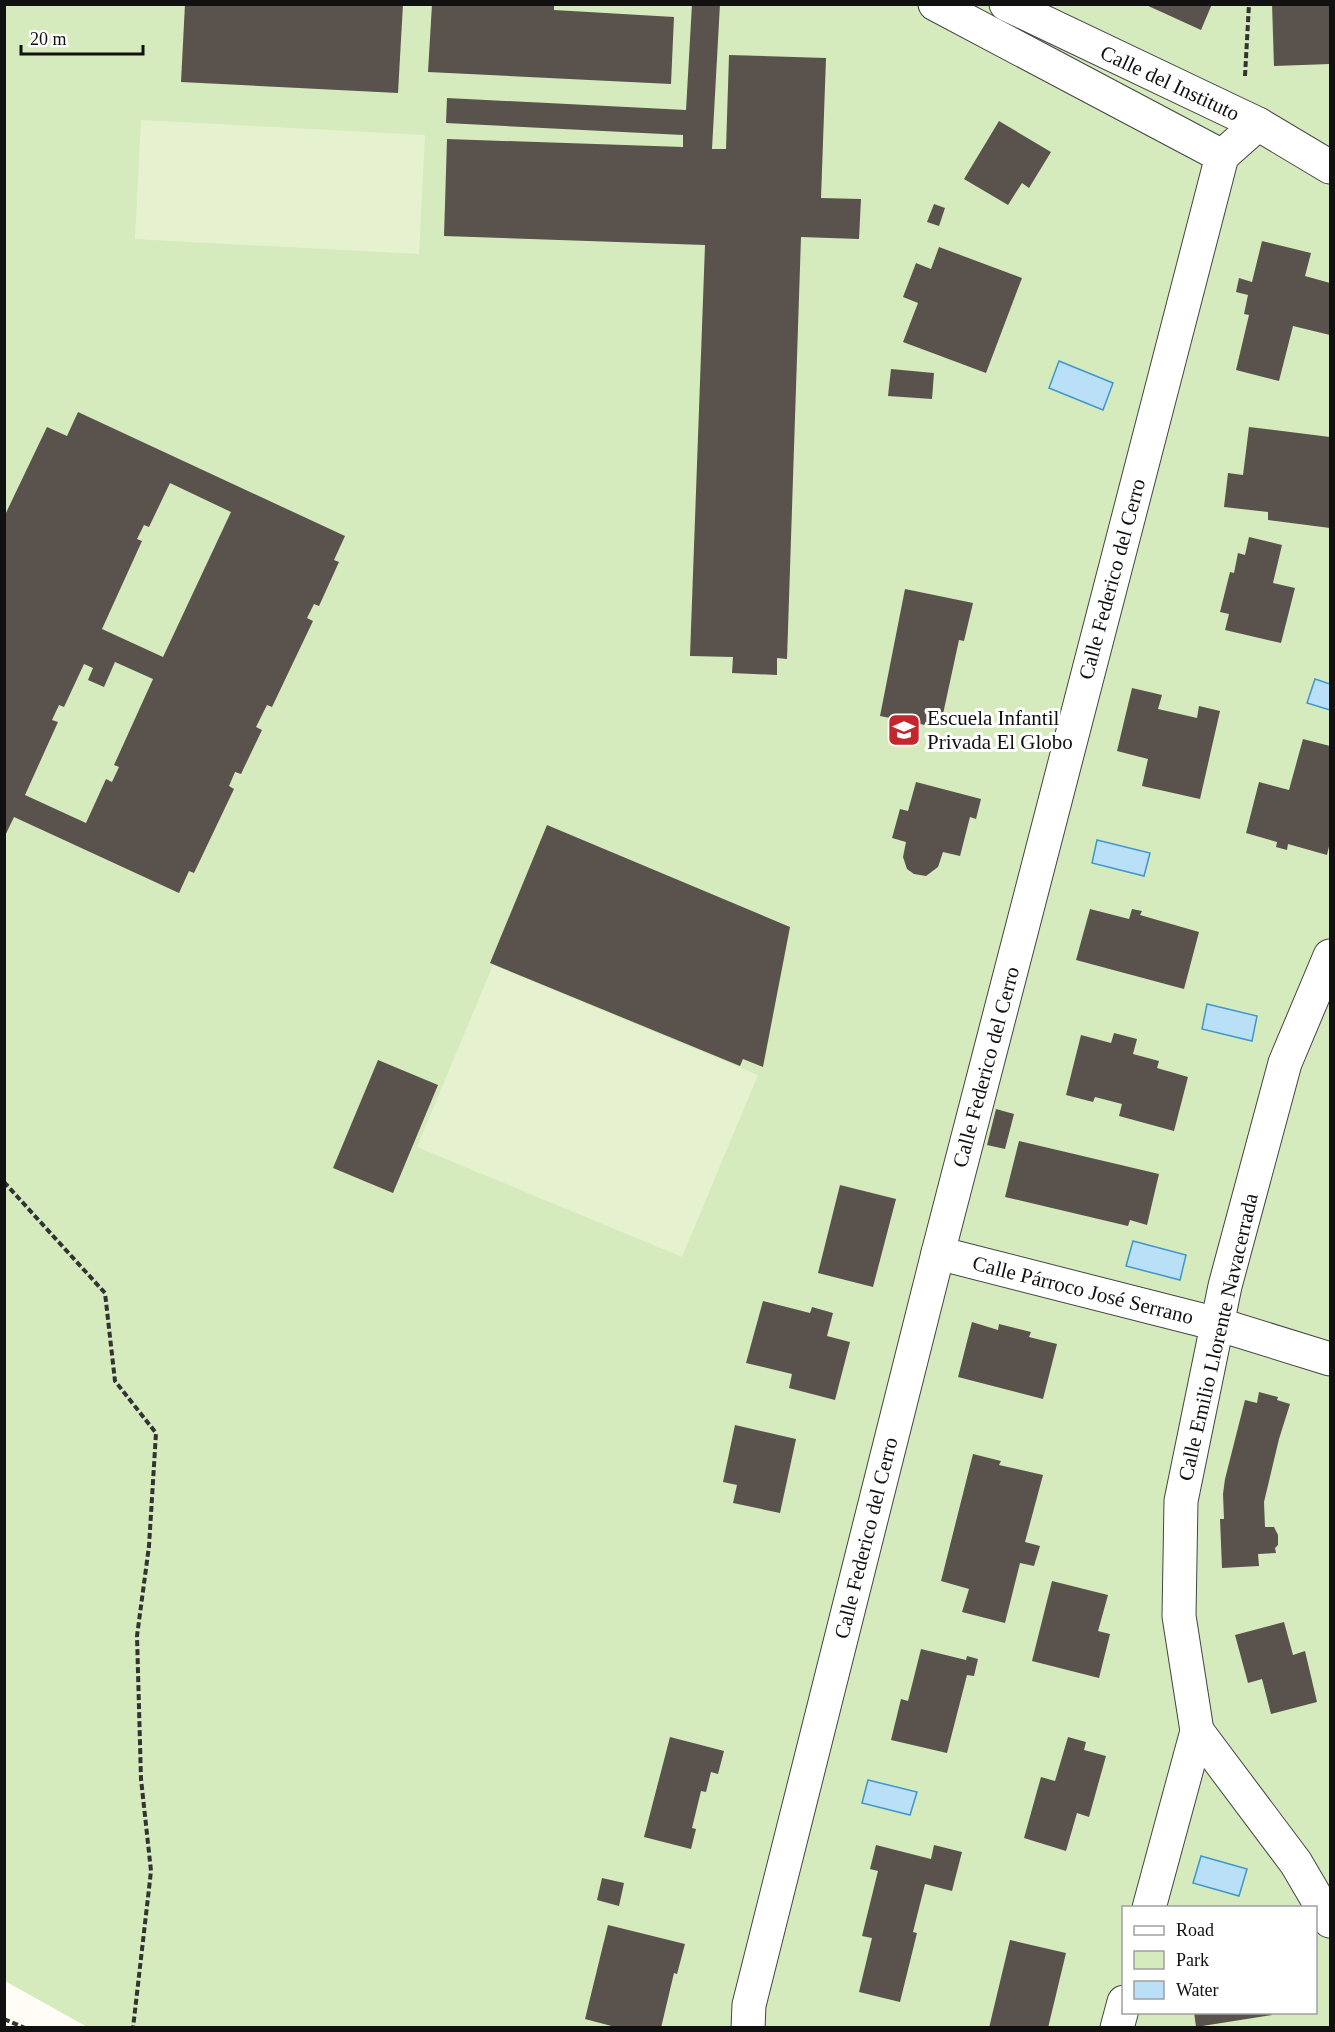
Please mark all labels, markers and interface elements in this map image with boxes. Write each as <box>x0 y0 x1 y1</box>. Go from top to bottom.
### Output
scale bar <box>21 18 142 56</box>
text: 20 m <box>30 29 67 49</box>
street label: Calle del Instituto <box>1097 40 1243 126</box>
street label: Calle Federico del Cerro <box>1074 476 1150 682</box>
place label: Escuela Infantil Privada El Globo <box>927 706 1073 754</box>
school or university icon: Escuela Infantil Privada El Globo <box>886 712 922 748</box>
street label: Calle Federico del Cerro <box>948 964 1024 1170</box>
street label: Calle Emilio Llorente Navacerrada <box>1173 1190 1263 1483</box>
street label: Calle Párroco José Serrano <box>970 1251 1196 1329</box>
street label: Calle Federico del Cerro <box>829 1435 903 1641</box>
legend <box>1122 1906 1317 2014</box>
text: Road <box>1176 1920 1214 1940</box>
text: Park <box>1176 1950 1209 1970</box>
text: Water <box>1176 1980 1219 2000</box>

